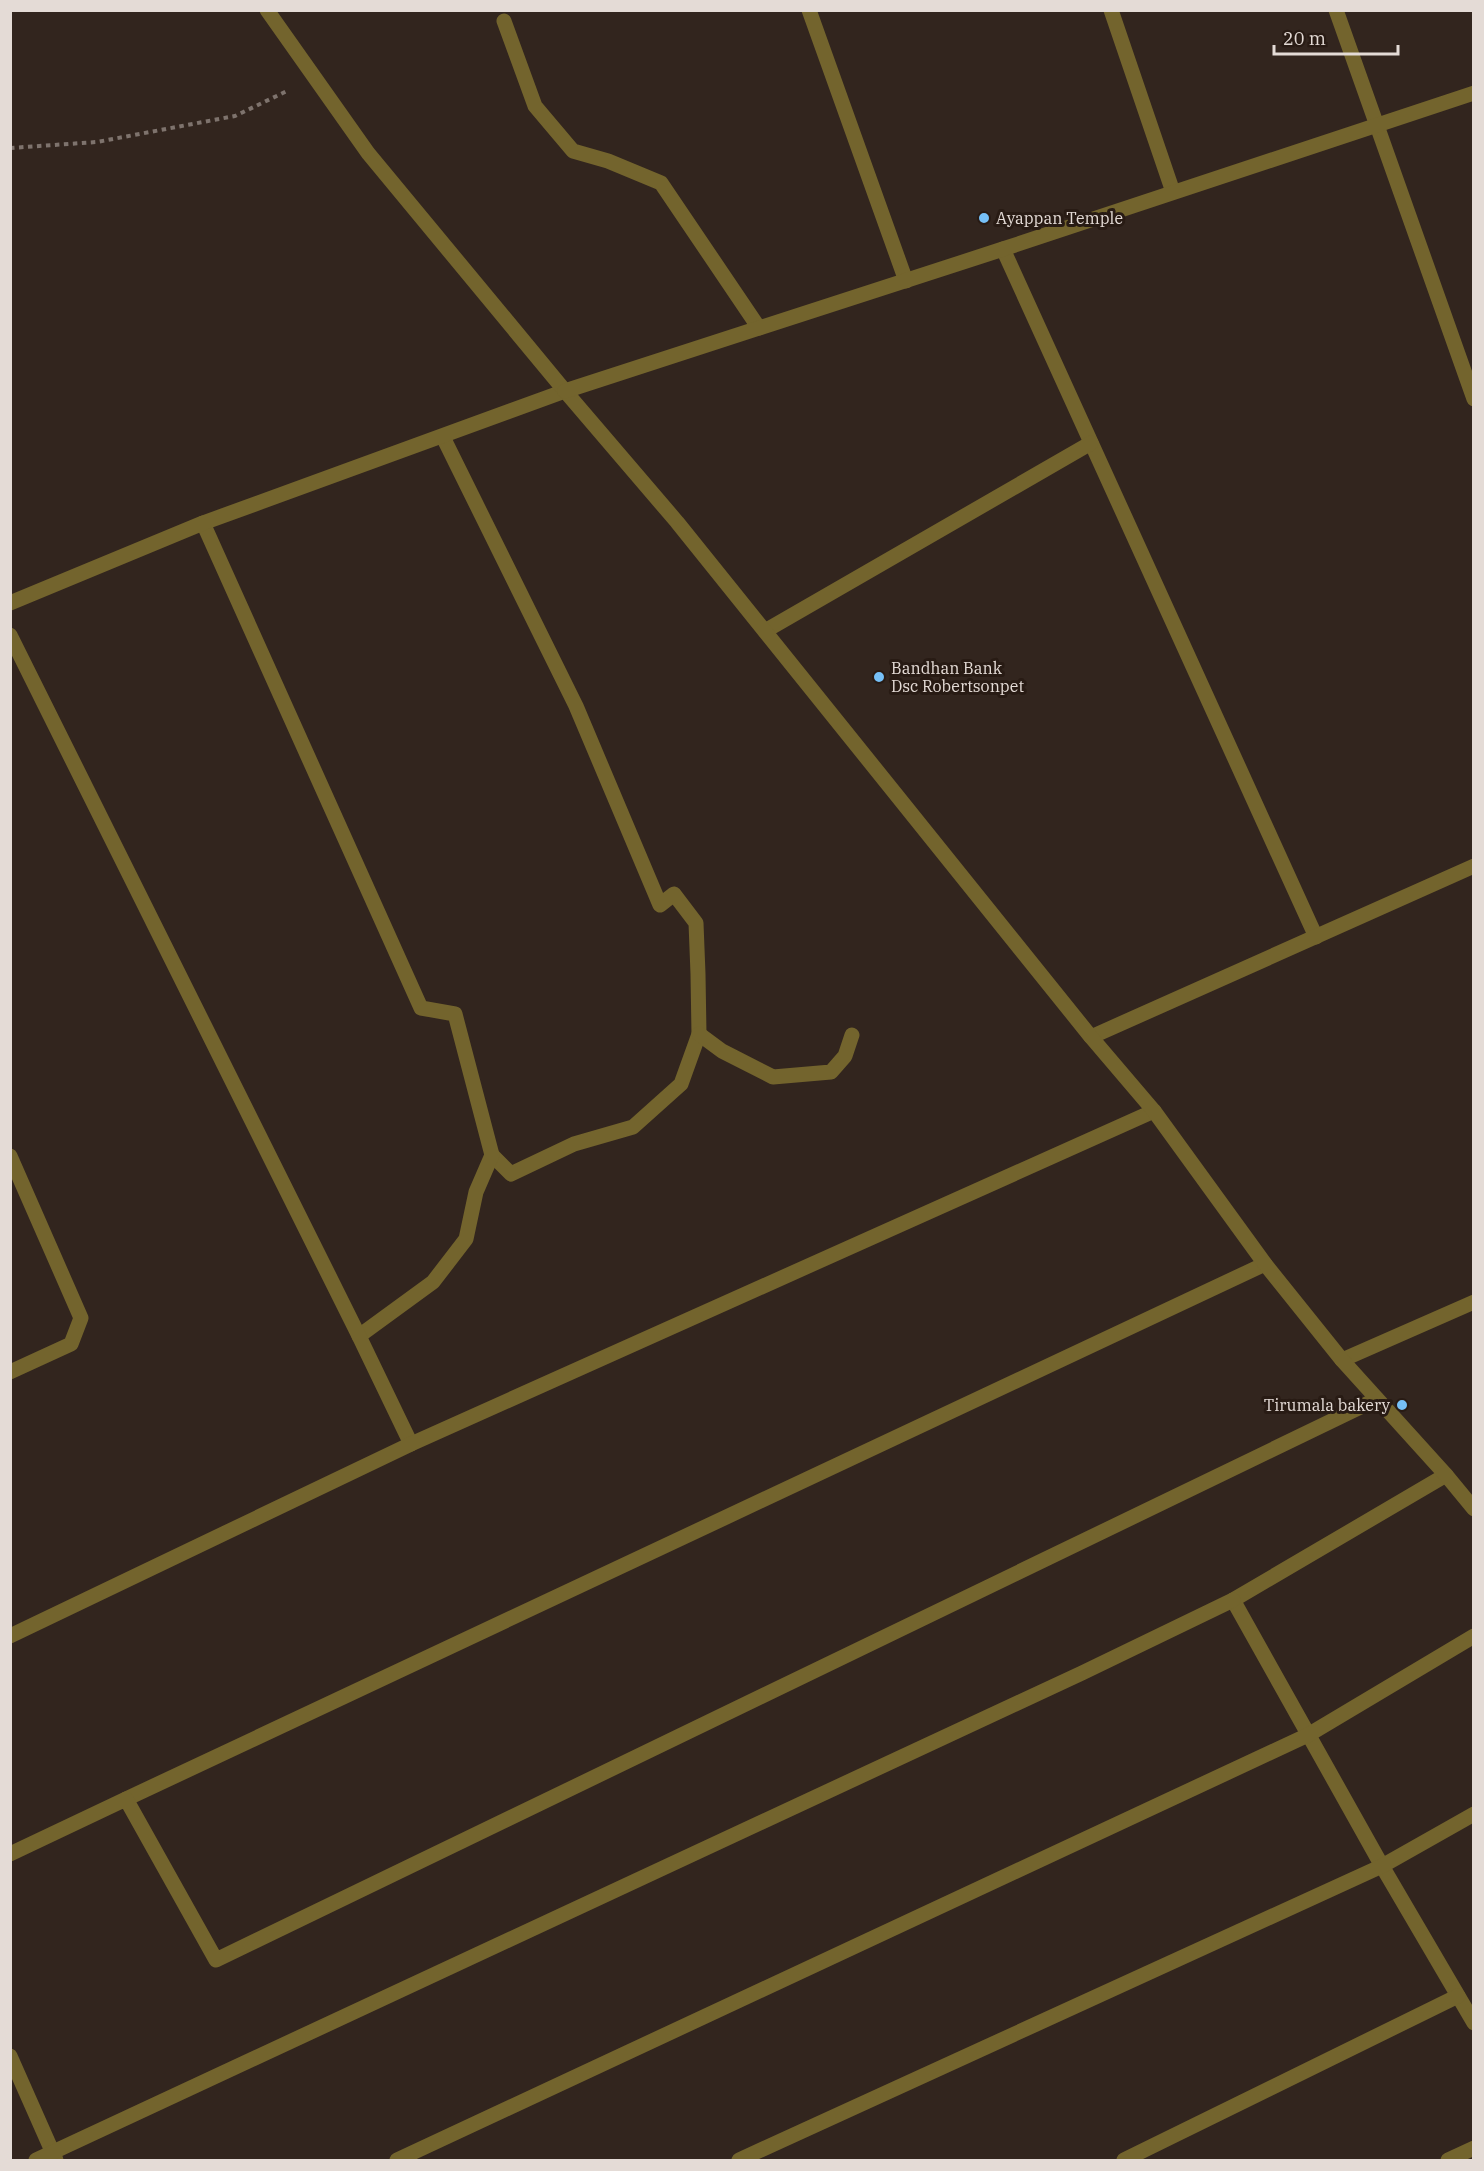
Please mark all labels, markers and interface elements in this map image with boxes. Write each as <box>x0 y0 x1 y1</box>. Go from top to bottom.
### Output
scale bar <box>1274 18 1398 56</box>
text: 20 m <box>1283 27 1326 50</box>
place label: Ayappan Temple <box>996 208 1123 228</box>
marker: Ayappan Temple <box>977 211 991 225</box>
place label: Bandhan Bank Dsc Robertsonpet <box>891 658 1024 696</box>
marker: Bandhan Bank Dsc Robertsonpet <box>872 670 886 684</box>
place label: Tirumala bakery <box>1264 1395 1390 1415</box>
marker: Tirumala bakery <box>1395 1398 1409 1412</box>

